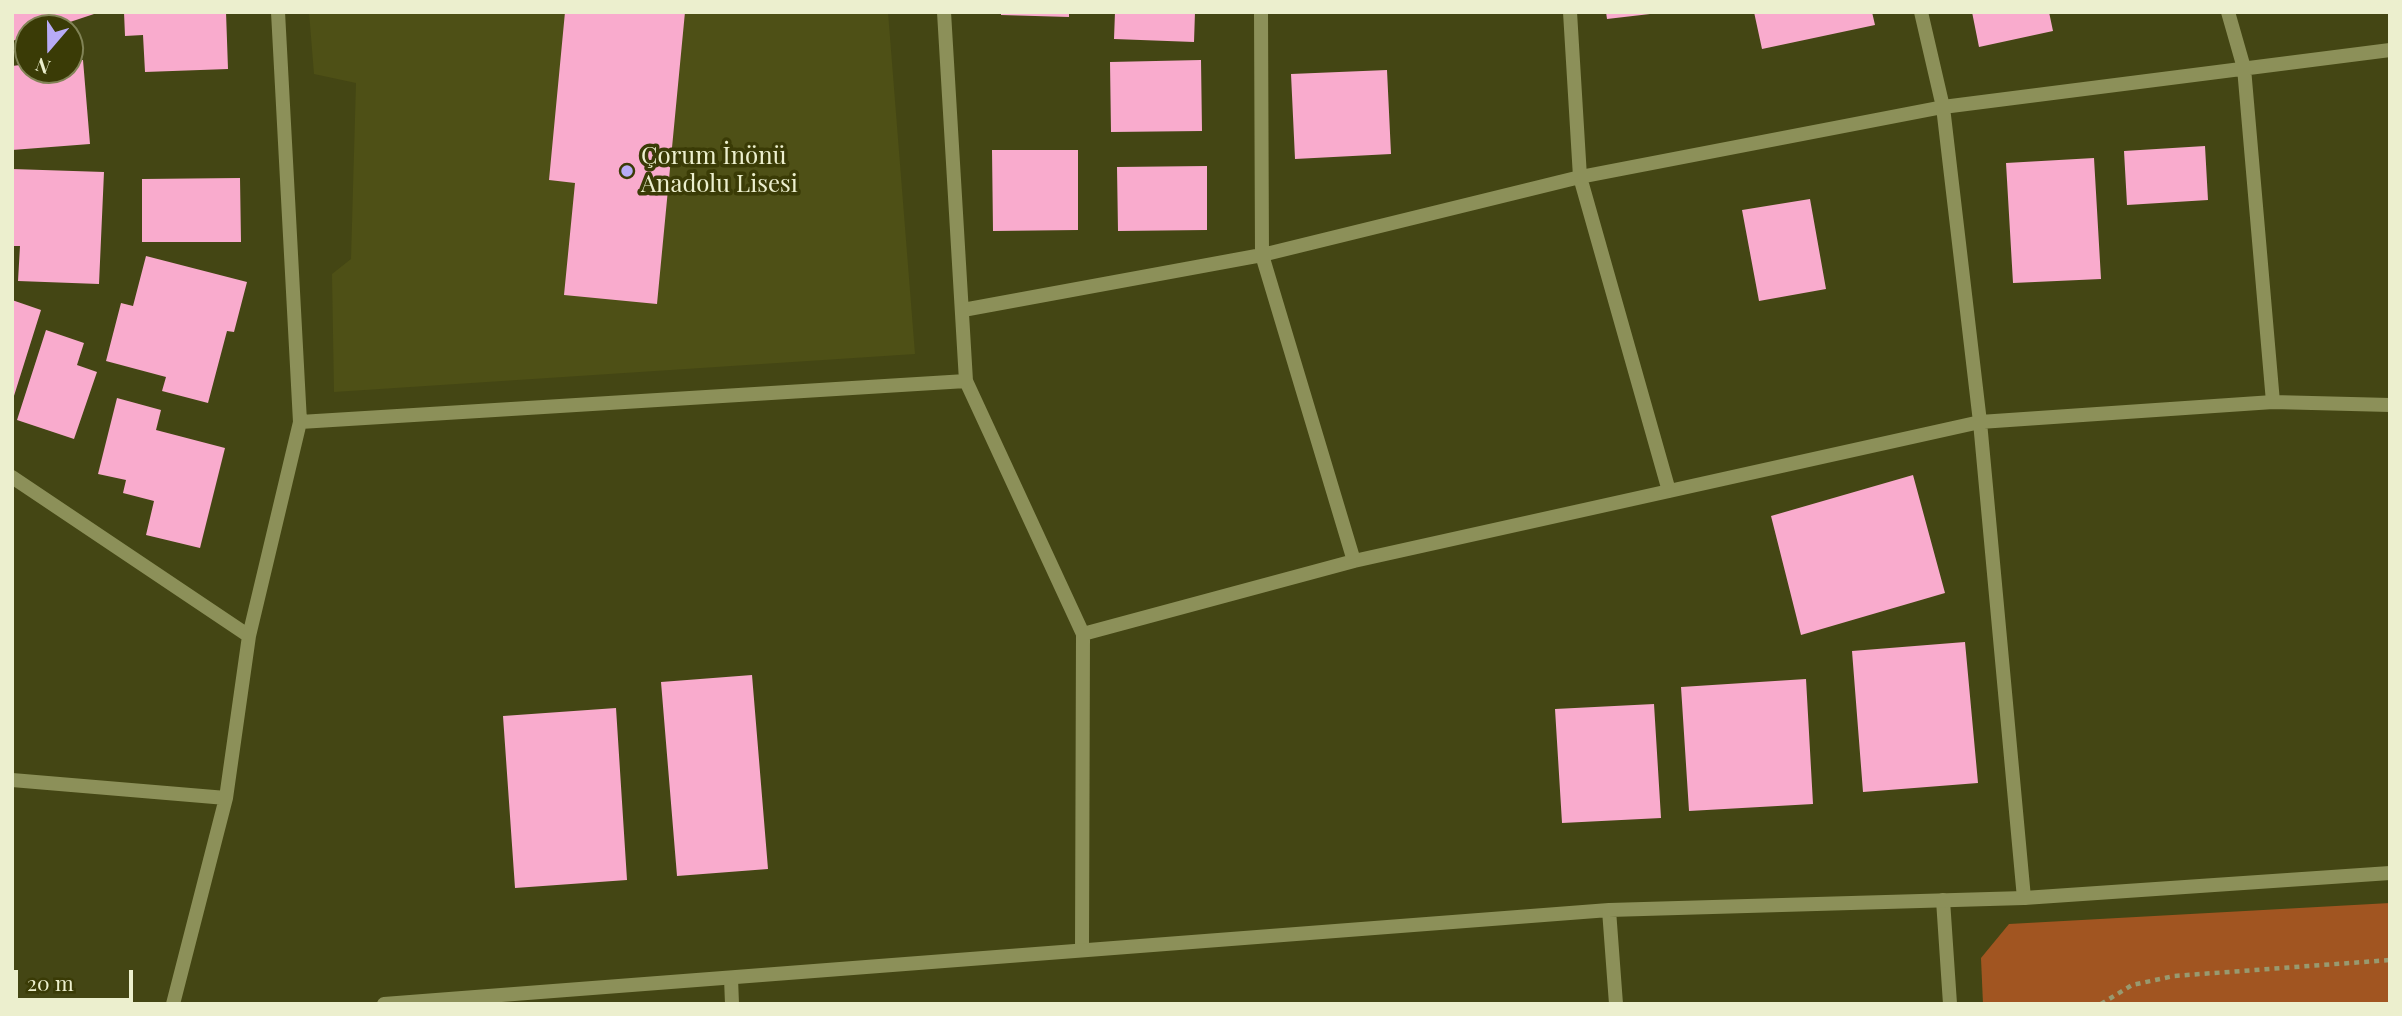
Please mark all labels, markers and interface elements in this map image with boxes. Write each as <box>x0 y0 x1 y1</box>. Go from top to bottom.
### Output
north arrow <box>14 14 84 84</box>
text: N <box>32 52 53 81</box>
place label: Çorum İnönü Anadolu Lisesi <box>641 143 798 199</box>
marker: Çorum İnönü Anadolu Lisesi <box>619 163 635 179</box>
scale bar <box>18 956 136 1000</box>
text: 20 m <box>27 968 74 996</box>

